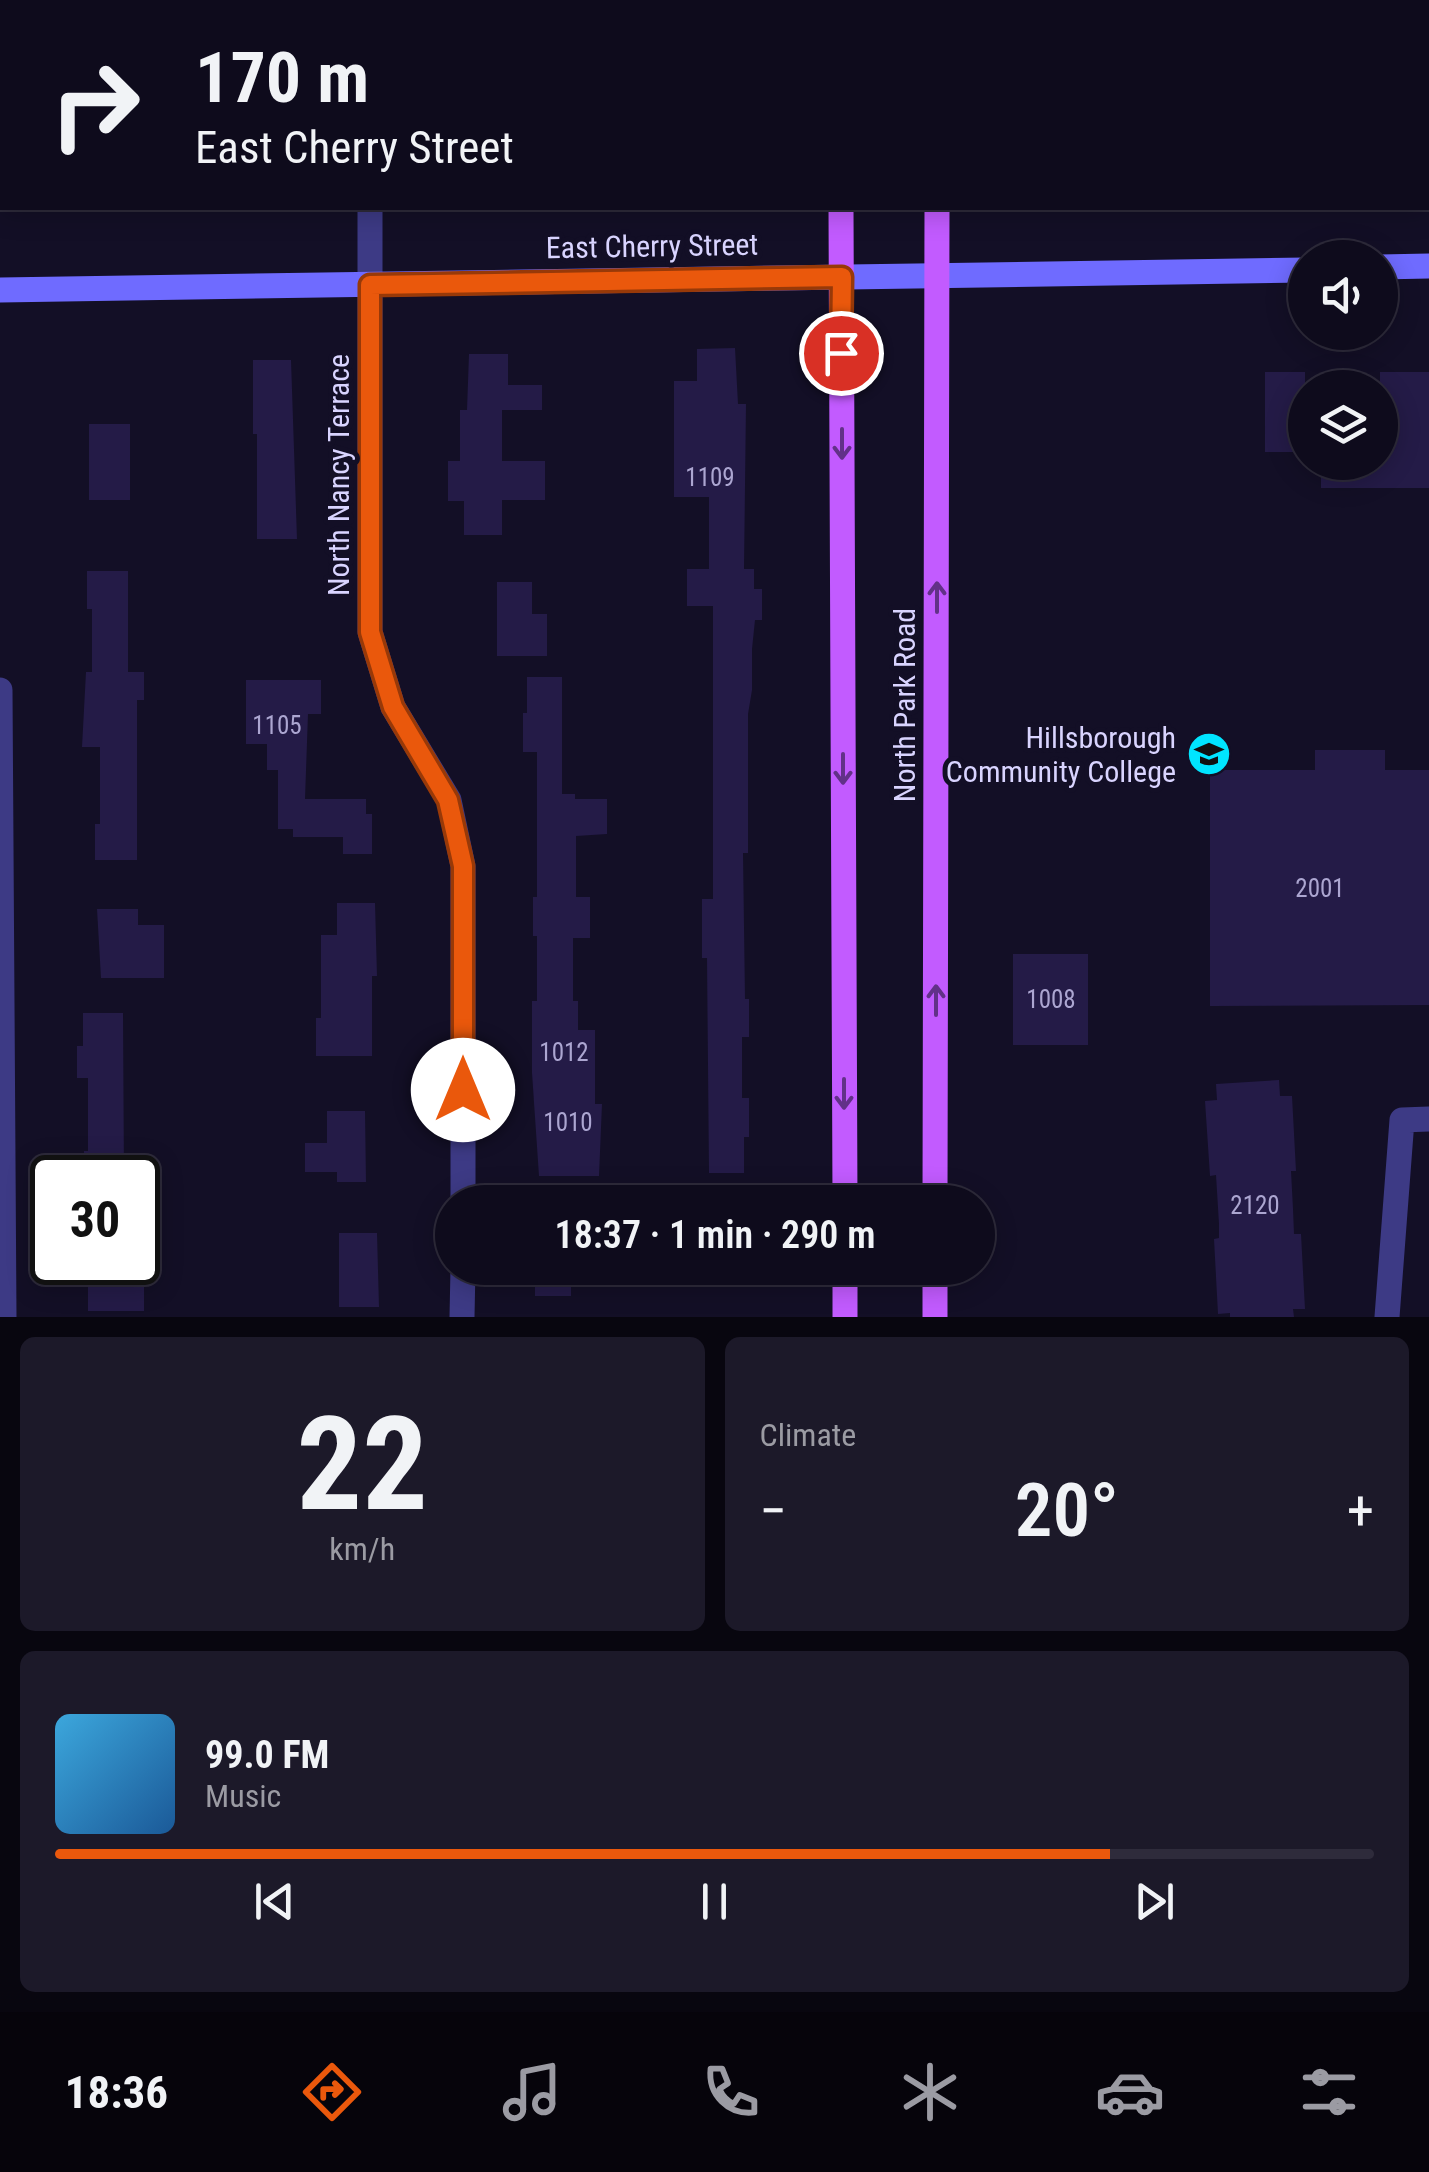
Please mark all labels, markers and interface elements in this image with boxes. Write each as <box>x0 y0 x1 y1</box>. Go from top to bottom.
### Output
text: 170 m <box>195 37 369 119</box>
icon: right <box>30 40 160 170</box>
text: East Cherry Street <box>195 121 514 174</box>
street label: East Cherry Street <box>545 227 759 265</box>
map controls <box>1288 240 1398 480</box>
button: sound <box>1288 240 1398 350</box>
pin <box>799 311 884 396</box>
icon: arrive <box>814 326 869 381</box>
street label: North Nancy Terrace <box>321 354 356 596</box>
button: layers <box>1288 370 1398 480</box>
one-way arrow <box>832 428 852 460</box>
house number: 1109 <box>685 463 735 492</box>
one-way arrow <box>928 582 946 614</box>
street label: North Park Road <box>887 608 922 802</box>
house number: 1105 <box>252 711 302 740</box>
place label: Hillsborough Community College <box>946 720 1176 789</box>
school or university icon: Hillsborough Community College <box>1186 731 1232 777</box>
one-way arrow <box>834 752 852 785</box>
house number: 2001 <box>1295 874 1345 903</box>
one-way arrow <box>926 985 946 1018</box>
house number: 1008 <box>1026 985 1076 1014</box>
position arrow <box>411 1038 515 1142</box>
house number: 1012 <box>539 1038 589 1067</box>
one-way arrow <box>834 1078 854 1110</box>
house number: 1010 <box>543 1108 593 1137</box>
speed limit sign: 30 <box>30 1155 160 1285</box>
house number: 2120 <box>1230 1191 1280 1220</box>
text: 18:37 · 1 min · 290 m <box>555 1213 875 1257</box>
text: 22 <box>297 1388 428 1541</box>
text: Climate <box>760 1416 856 1454</box>
text: 20° <box>1015 1466 1119 1554</box>
text: − <box>760 1479 787 1543</box>
text: + <box>1347 1479 1374 1543</box>
text: km/h <box>329 1530 395 1568</box>
text: 99.0 FM <box>205 1733 329 1777</box>
text: Music <box>205 1777 281 1815</box>
icon: previous <box>247 1874 302 1929</box>
icon: pause <box>687 1874 742 1929</box>
icon: next <box>1127 1874 1182 1929</box>
icon: directions <box>297 2057 367 2127</box>
icon: music <box>497 2057 567 2127</box>
icon: phone <box>696 2057 766 2127</box>
icon: climate <box>895 2057 965 2127</box>
icon: car <box>1095 2057 1165 2127</box>
icon: filters <box>1294 2057 1364 2127</box>
text: 18:36 <box>65 2066 168 2119</box>

